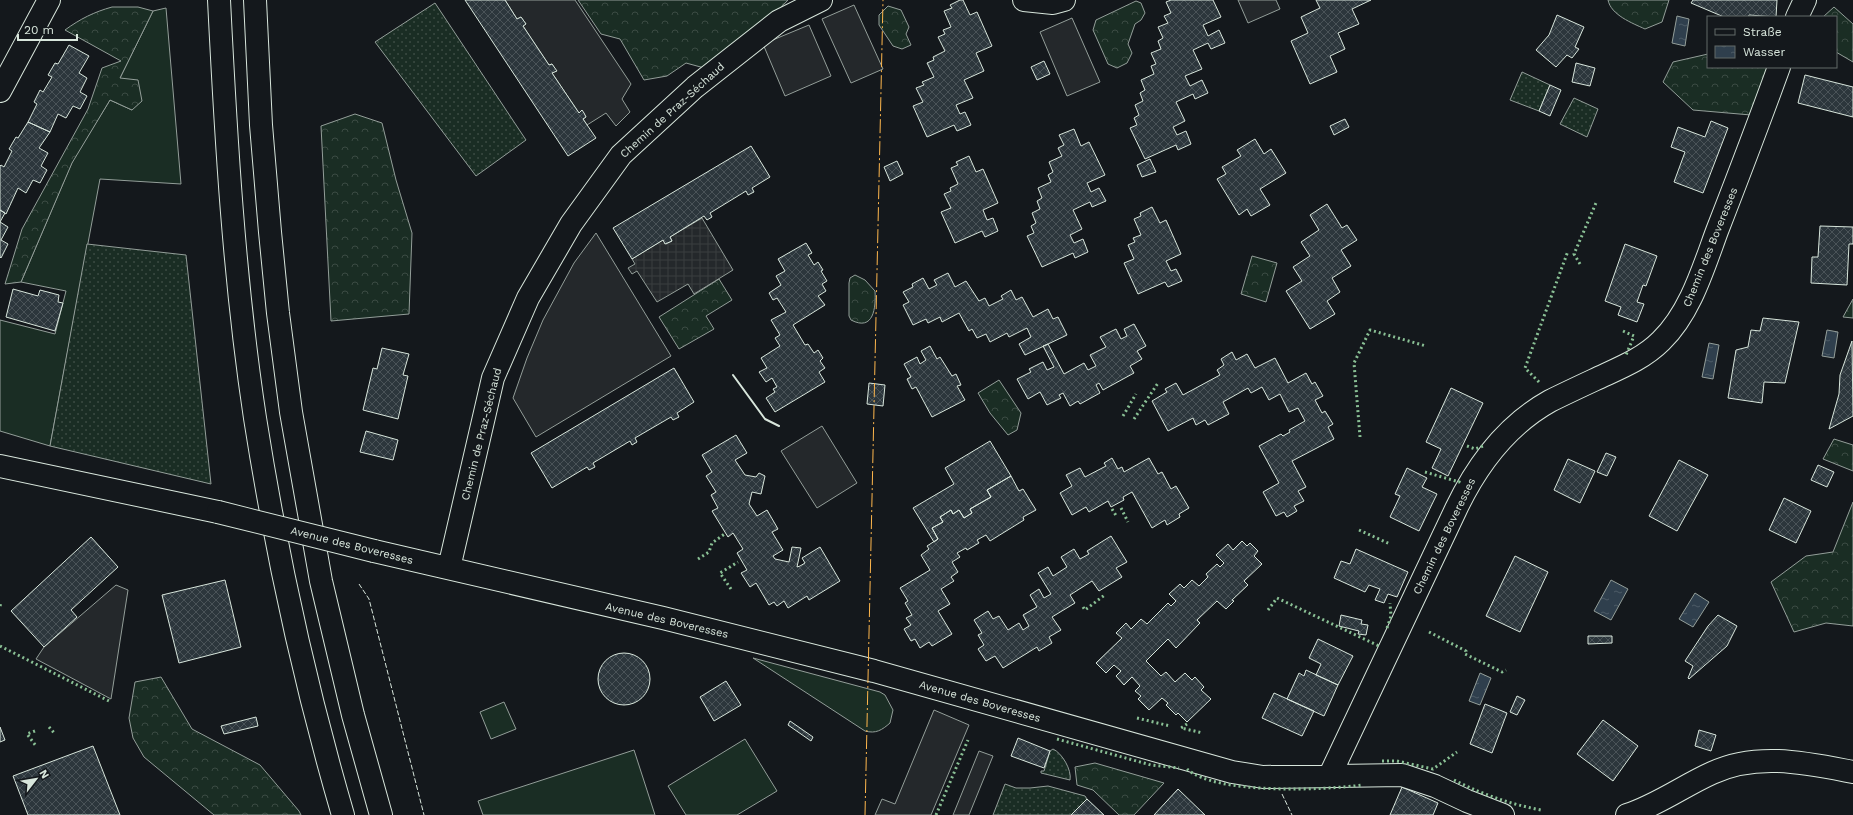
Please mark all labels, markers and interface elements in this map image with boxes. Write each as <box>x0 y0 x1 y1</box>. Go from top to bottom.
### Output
scale bar <box>18 16 77 42</box>
legend <box>1707 16 1837 68</box>
text: 20 m <box>24 23 54 37</box>
text: Straße <box>1743 25 1782 39</box>
text: Wasser <box>1743 45 1785 59</box>
street label: Chemin de Praz-Séchaud <box>617 60 727 161</box>
street label: Chemin des Boveresses <box>1681 185 1740 309</box>
street label: Chemin de Praz-Séchaud <box>459 367 504 502</box>
street label: Chemin des Boveresses <box>1411 476 1478 596</box>
street label: Avenue des Boveresses <box>289 524 415 567</box>
street label: Avenue des Boveresses <box>604 600 730 641</box>
street label: Avenue des Boveresses <box>918 678 1042 725</box>
north arrow <box>16 759 56 799</box>
text: N <box>36 767 52 781</box>

